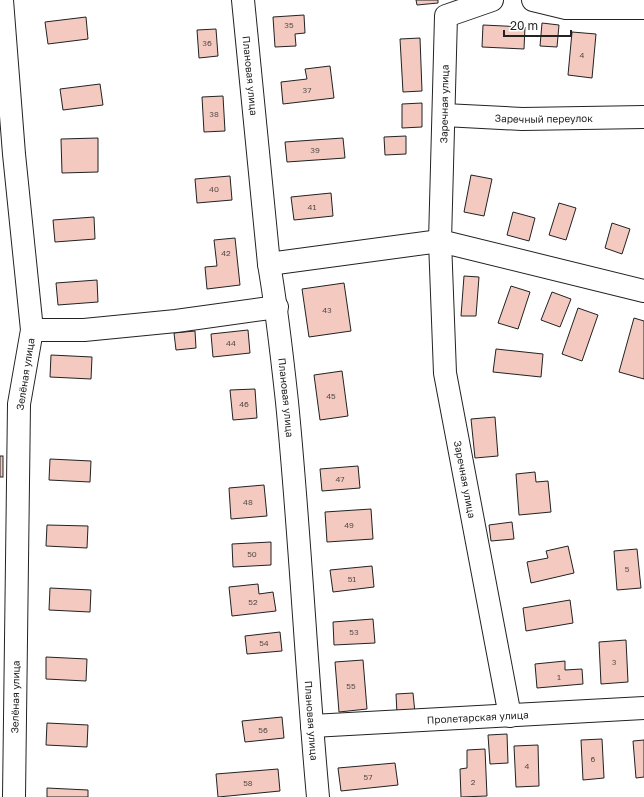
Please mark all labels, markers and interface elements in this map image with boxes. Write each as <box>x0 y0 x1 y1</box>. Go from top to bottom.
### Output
scale bar <box>504 12 571 38</box>
text: 20 m <box>510 18 538 33</box>
house number: 35 <box>284 20 294 30</box>
street label: Плановая улица <box>241 35 260 116</box>
house number: 36 <box>202 38 212 48</box>
house number: 4 <box>580 50 585 60</box>
street label: Заречная улица <box>437 64 451 144</box>
house number: 37 <box>303 85 311 95</box>
house number: 38 <box>209 109 219 119</box>
street label: Заречный переулок <box>495 112 593 125</box>
house number: 39 <box>310 145 320 155</box>
house number: 40 <box>209 184 219 194</box>
house number: 41 <box>308 202 316 212</box>
house number: 42 <box>221 248 231 258</box>
house number: 43 <box>322 305 332 315</box>
street label: Зелёная улица <box>13 337 37 411</box>
house number: 44 <box>226 338 236 348</box>
street label: Плановая улица <box>276 357 296 438</box>
house number: 45 <box>326 391 336 401</box>
house number: 46 <box>239 399 249 409</box>
street label: Заречная улица <box>452 439 478 519</box>
house number: 47 <box>335 474 345 484</box>
house number: 48 <box>243 497 253 507</box>
house number: 49 <box>344 520 354 530</box>
house number: 50 <box>247 549 257 559</box>
house number: 5 <box>625 564 630 574</box>
house number: 51 <box>348 574 356 584</box>
house number: 52 <box>248 597 258 607</box>
house number: 53 <box>349 627 359 637</box>
house number: 54 <box>259 638 269 648</box>
house number: 3 <box>612 657 617 667</box>
street label: Зелёная улица <box>8 660 22 734</box>
house number: 1 <box>557 672 561 682</box>
street label: Плановая улица <box>303 680 321 761</box>
house number: 55 <box>346 681 356 691</box>
street label: Пролетарская улица <box>427 708 529 726</box>
house number: 56 <box>258 725 268 735</box>
house number: 6 <box>591 754 596 764</box>
house number: 4 <box>525 761 530 771</box>
house number: 57 <box>364 772 372 782</box>
house number: 2 <box>471 777 476 787</box>
house number: 58 <box>243 778 253 788</box>

